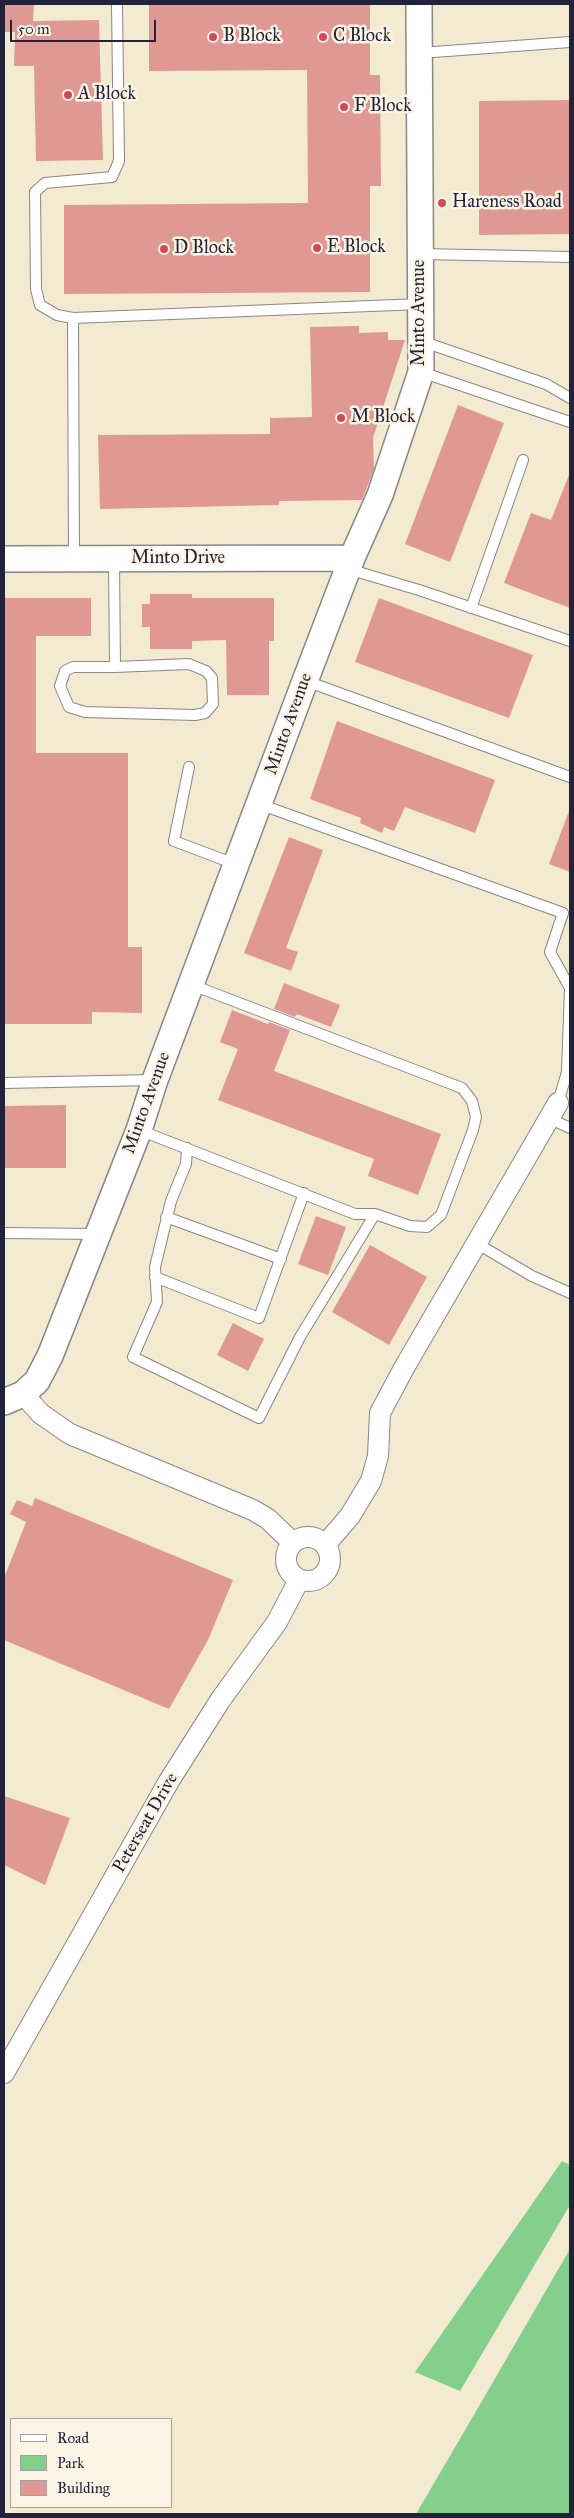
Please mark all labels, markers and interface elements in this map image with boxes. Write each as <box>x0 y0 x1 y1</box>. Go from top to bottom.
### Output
scale bar <box>12 10 159 42</box>
text: 50 m <box>18 20 50 38</box>
place label: B Block <box>223 26 281 48</box>
place label: C Block <box>333 26 391 48</box>
marker: B Block <box>207 31 219 43</box>
marker: C Block <box>317 31 329 43</box>
place label: A Block <box>78 84 136 106</box>
marker: A Block <box>62 89 74 101</box>
place label: F Block <box>354 96 411 118</box>
marker: F Block <box>338 101 350 113</box>
place label: Hareness Road <box>452 192 562 214</box>
marker: Hareness Road <box>436 197 448 209</box>
place label: E Block <box>327 237 386 259</box>
place label: D Block <box>174 238 234 260</box>
marker: E Block <box>311 242 323 254</box>
marker: D Block <box>158 243 170 255</box>
street label: Minto Avenue <box>409 260 431 366</box>
place label: M Block <box>351 407 415 429</box>
marker: M Block <box>335 412 347 424</box>
street label: Minto Drive <box>131 548 225 570</box>
street label: Minto Avenue <box>261 670 317 778</box>
street label: Minto Avenue <box>119 1049 175 1157</box>
street label: Peterseat Drive <box>109 1769 183 1877</box>
legend <box>10 2418 172 2508</box>
text: Road <box>57 2429 89 2447</box>
text: Park <box>57 2454 84 2472</box>
text: Building <box>57 2479 110 2497</box>

